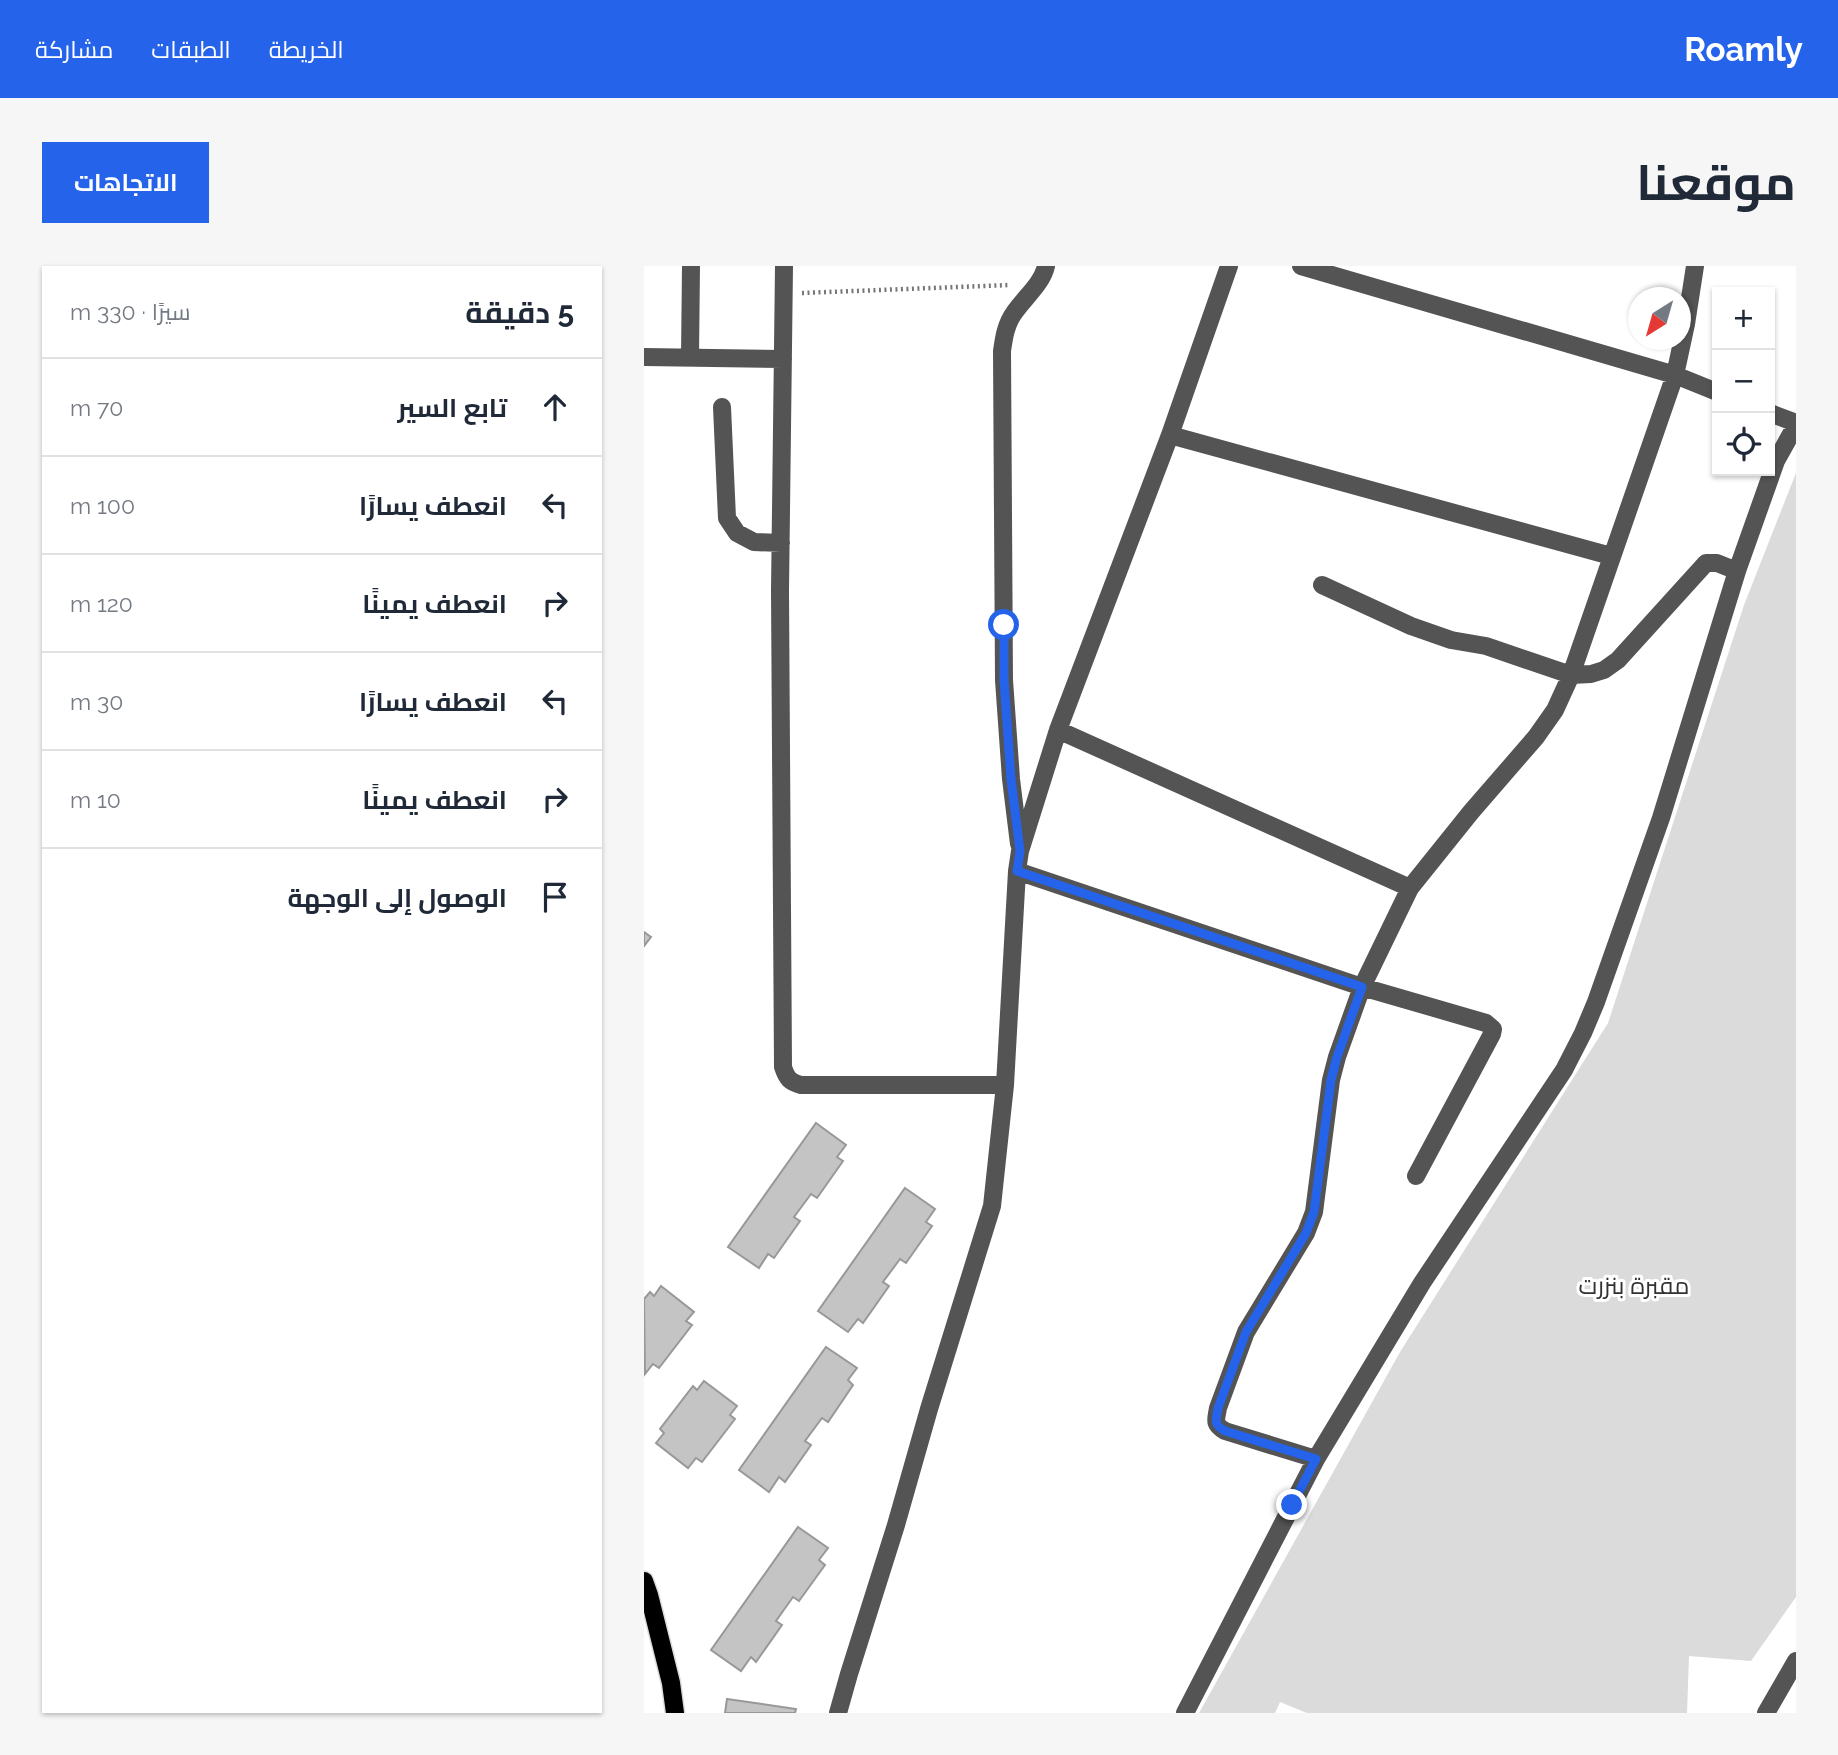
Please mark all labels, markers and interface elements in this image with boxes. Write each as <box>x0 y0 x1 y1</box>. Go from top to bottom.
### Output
text: Roamly <box>1684 30 1803 69</box>
text: مشاركة <box>35 35 113 64</box>
text: الطبقات <box>151 35 231 64</box>
text: الخريطة <box>269 35 344 64</box>
button: الاتجاهات <box>42 142 209 223</box>
text: موقعنا <box>1636 154 1796 211</box>
north arrow <box>1628 287 1691 350</box>
map controls <box>1712 287 1775 476</box>
button: + <box>1712 287 1775 350</box>
text: 5 دقيقة <box>465 295 574 330</box>
text: سيرًا · 330 m <box>70 298 191 325</box>
button: − <box>1712 350 1775 413</box>
icon: ahead <box>536 388 574 426</box>
text: تابع السير <box>397 393 507 423</box>
text: 70 m <box>70 394 123 421</box>
button: locate <box>1712 413 1775 476</box>
icon: left <box>536 486 574 524</box>
text: انعطف يسارًا <box>359 491 507 521</box>
text: 100 m <box>70 492 135 519</box>
icon: right <box>536 584 574 622</box>
text: انعطف يمينًا <box>362 589 507 619</box>
text: 120 m <box>70 590 133 617</box>
route start <box>988 609 1019 640</box>
icon: left <box>536 682 574 720</box>
text: انعطف يسارًا <box>359 687 507 717</box>
text: 30 m <box>70 688 123 715</box>
icon: right <box>536 780 574 818</box>
text: انعطف يمينًا <box>362 785 507 815</box>
text: 10 m <box>70 786 121 813</box>
icon: arrive <box>536 878 574 916</box>
text: الوصول إلى الوجهة <box>287 883 507 913</box>
park label: مقبرة بنزرت <box>1578 1271 1690 1300</box>
route end <box>1276 1489 1307 1520</box>

